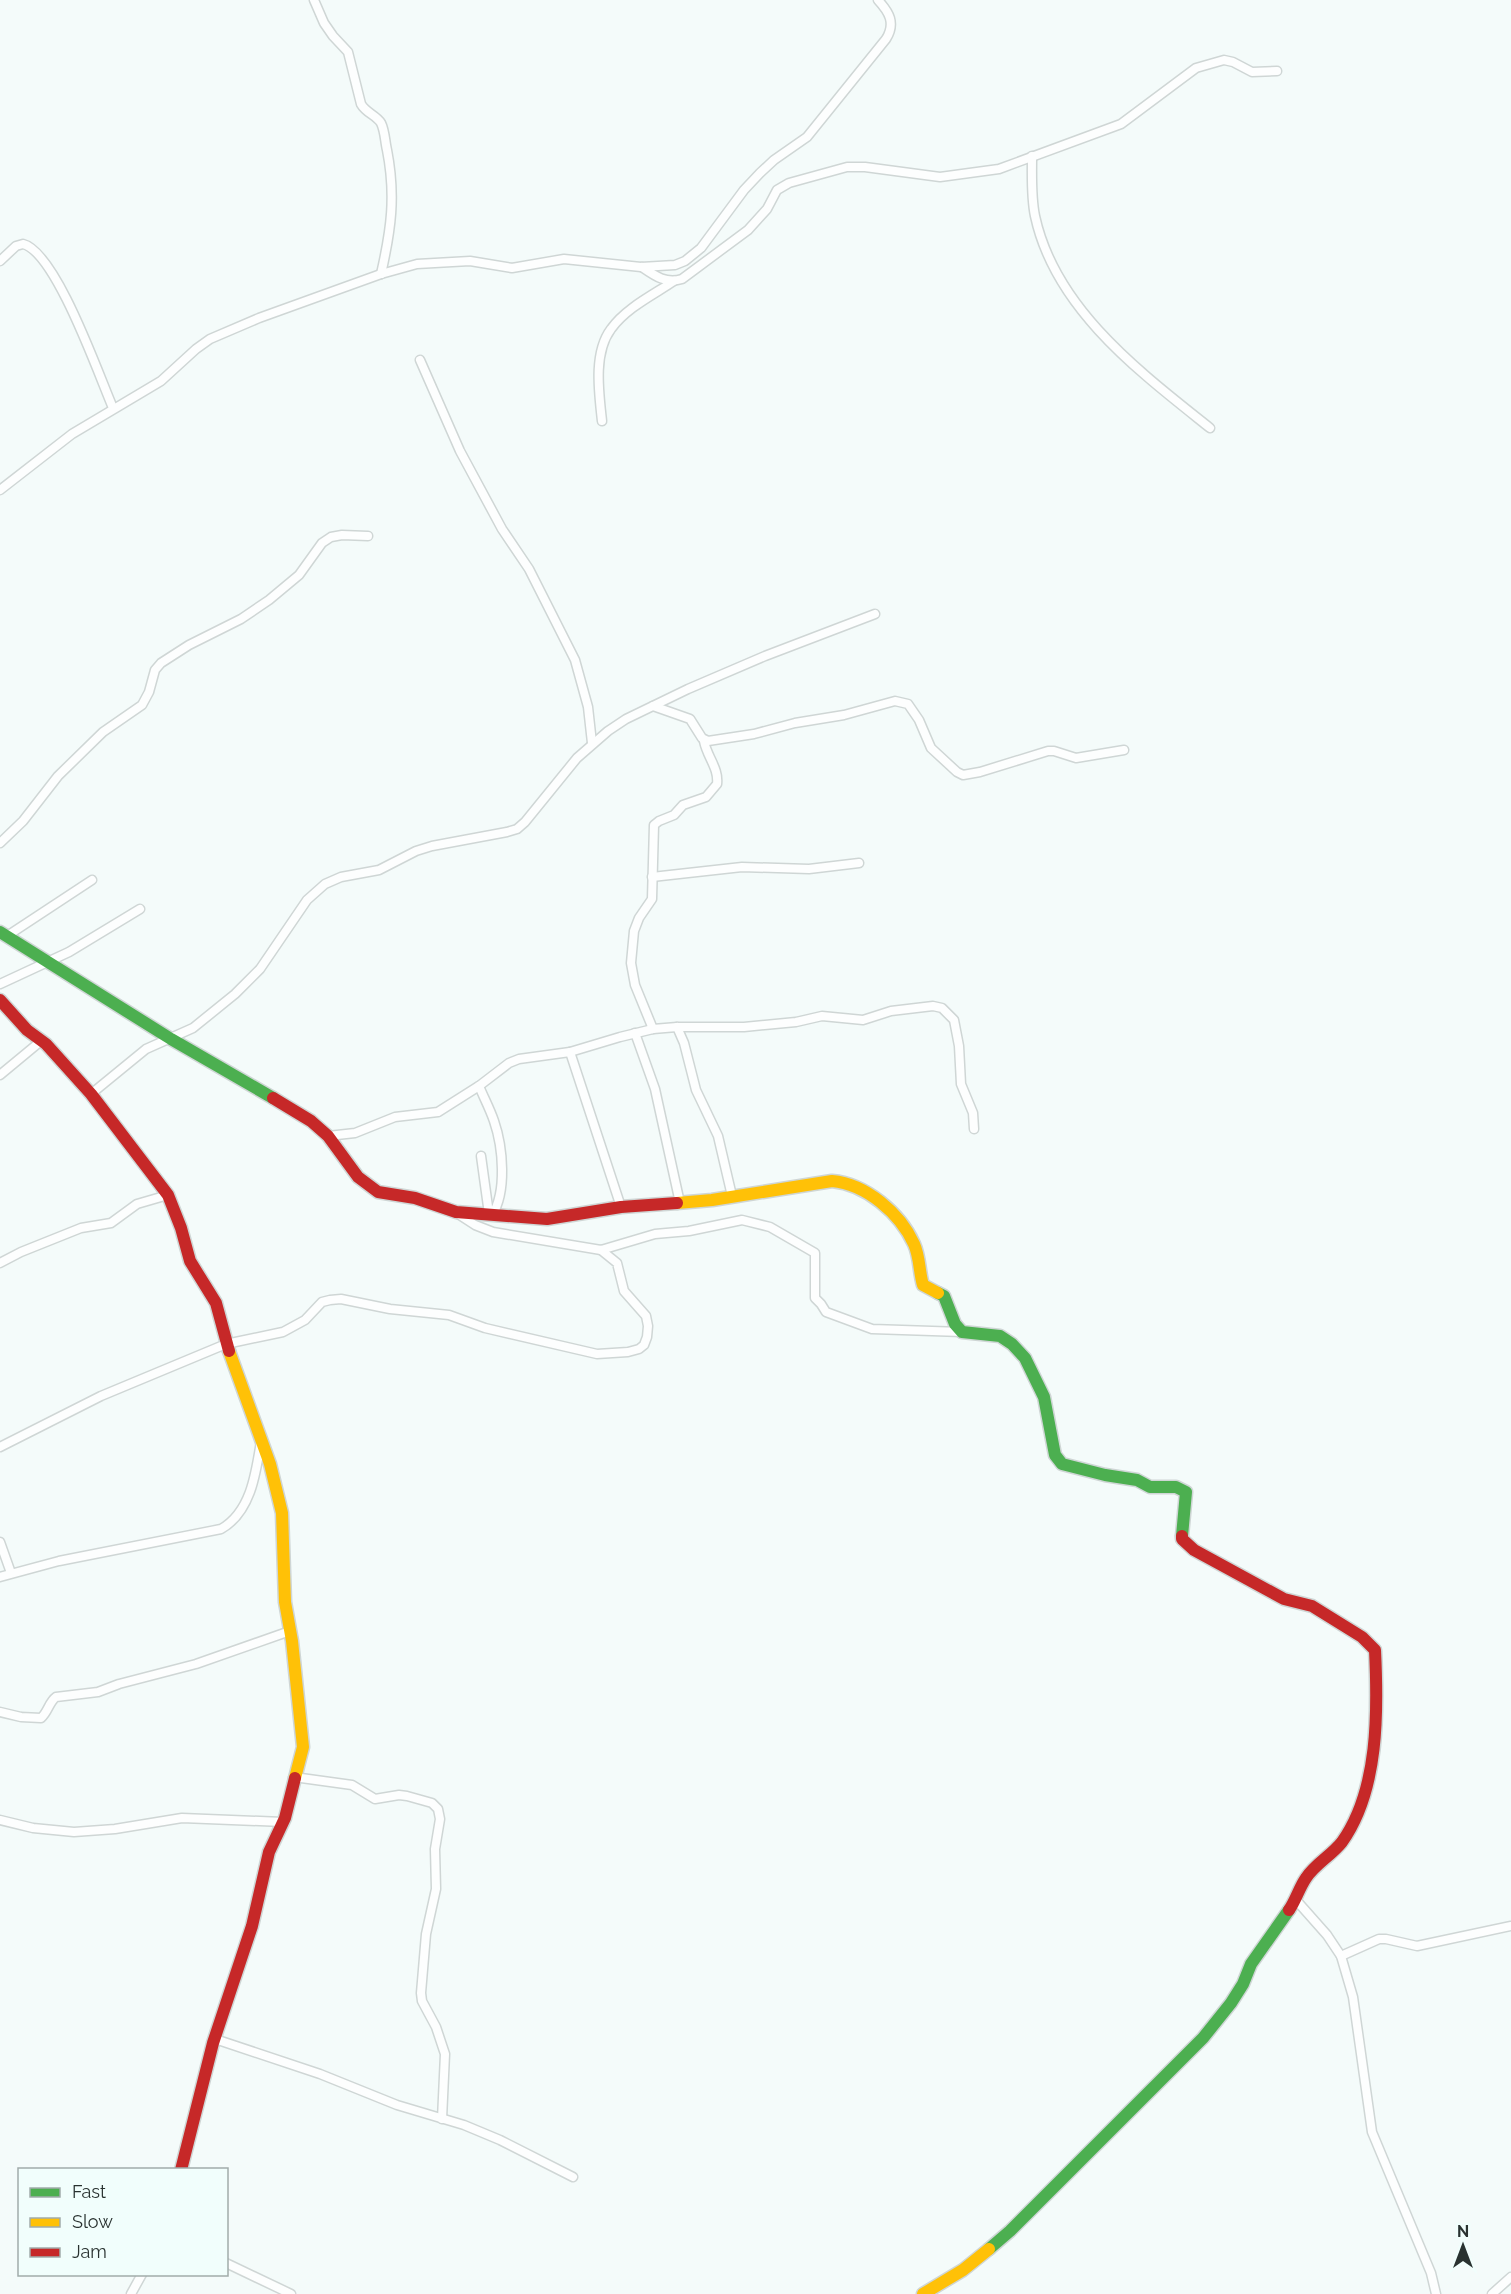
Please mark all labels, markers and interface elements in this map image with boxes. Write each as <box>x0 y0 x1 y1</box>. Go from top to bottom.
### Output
legend <box>18 2168 228 2276</box>
text: Fast <box>72 2181 106 2202</box>
text: Slow <box>72 2211 113 2232</box>
north arrow <box>1433 2216 1493 2276</box>
text: N <box>1457 2222 1469 2241</box>
text: Jam <box>72 2241 107 2262</box>

